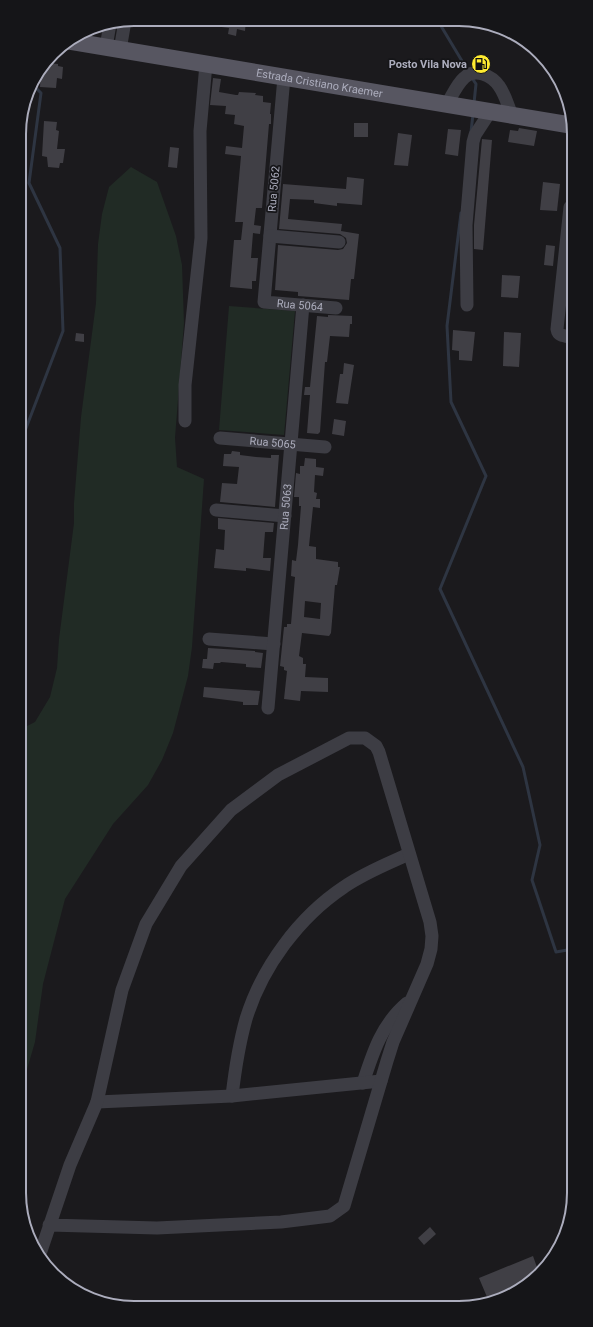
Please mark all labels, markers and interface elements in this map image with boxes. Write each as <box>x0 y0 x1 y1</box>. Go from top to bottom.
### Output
fuel station icon: Posto Vila Nova <box>470 53 492 75</box>
place label: Posto Vila Nova <box>389 58 467 71</box>
street label: Estrada Cristiano Kraemer <box>255 66 384 100</box>
street label: Rua 5062 <box>266 165 282 213</box>
street label: Rua 5064 <box>276 297 324 313</box>
street label: Rua 5065 <box>249 434 296 451</box>
street label: Rua 5063 <box>277 483 294 530</box>

